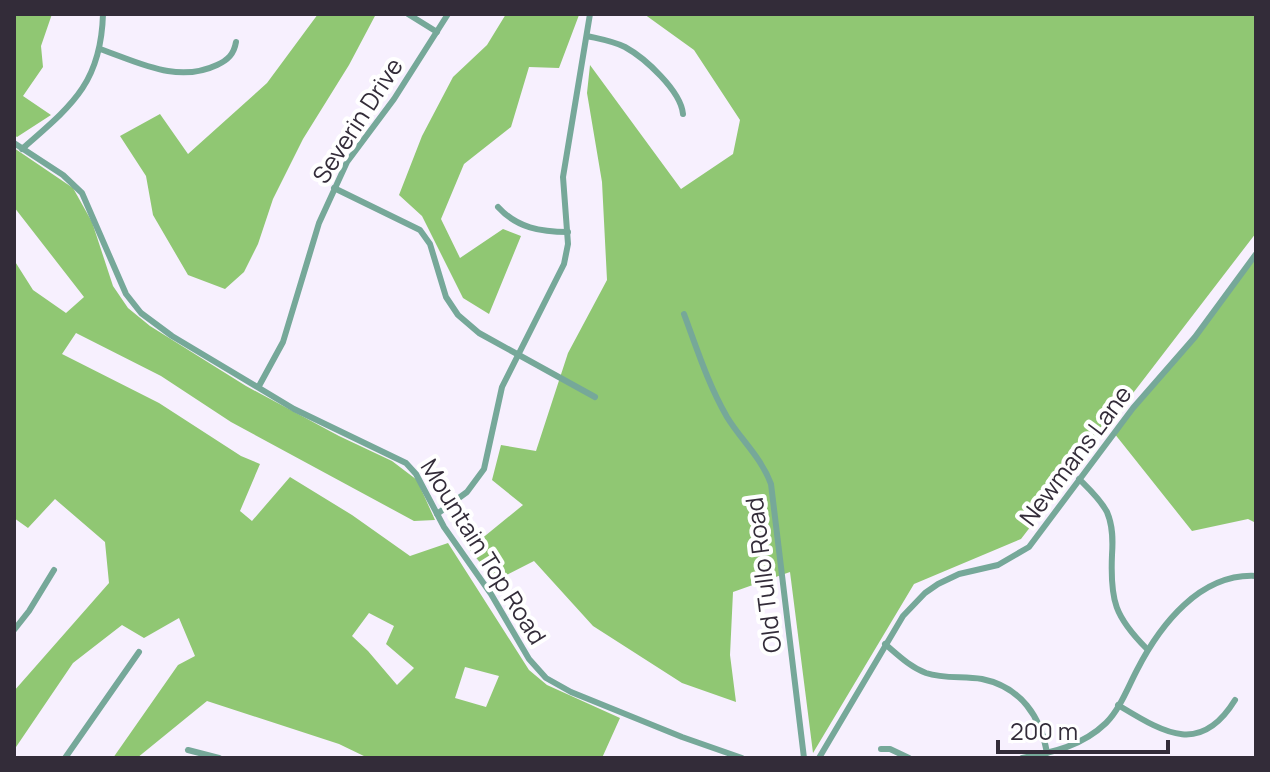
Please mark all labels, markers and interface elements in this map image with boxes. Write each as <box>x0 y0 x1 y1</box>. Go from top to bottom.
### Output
street label: Severin Drive <box>304 51 410 189</box>
street label: Newmans Lane <box>1011 378 1138 532</box>
street label: Mountain Top Road <box>414 452 555 650</box>
street label: Old Tullo Road <box>737 496 788 655</box>
scale bar <box>998 704 1168 754</box>
text: 200 m <box>1010 714 1078 747</box>

